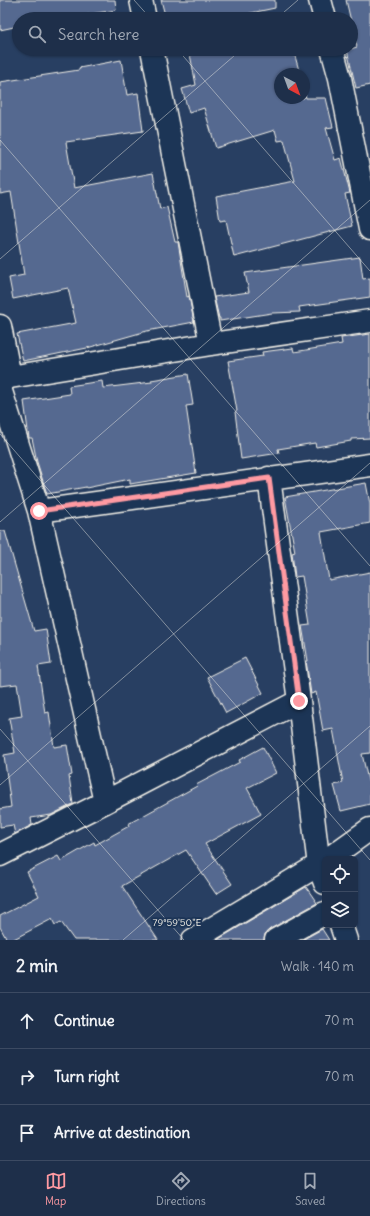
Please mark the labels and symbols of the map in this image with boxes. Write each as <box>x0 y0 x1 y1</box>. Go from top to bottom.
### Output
north arrow <box>274 68 310 104</box>
route start <box>30 502 48 520</box>
route end <box>290 692 308 710</box>
text: 79°59'50"E <box>152 916 202 929</box>

